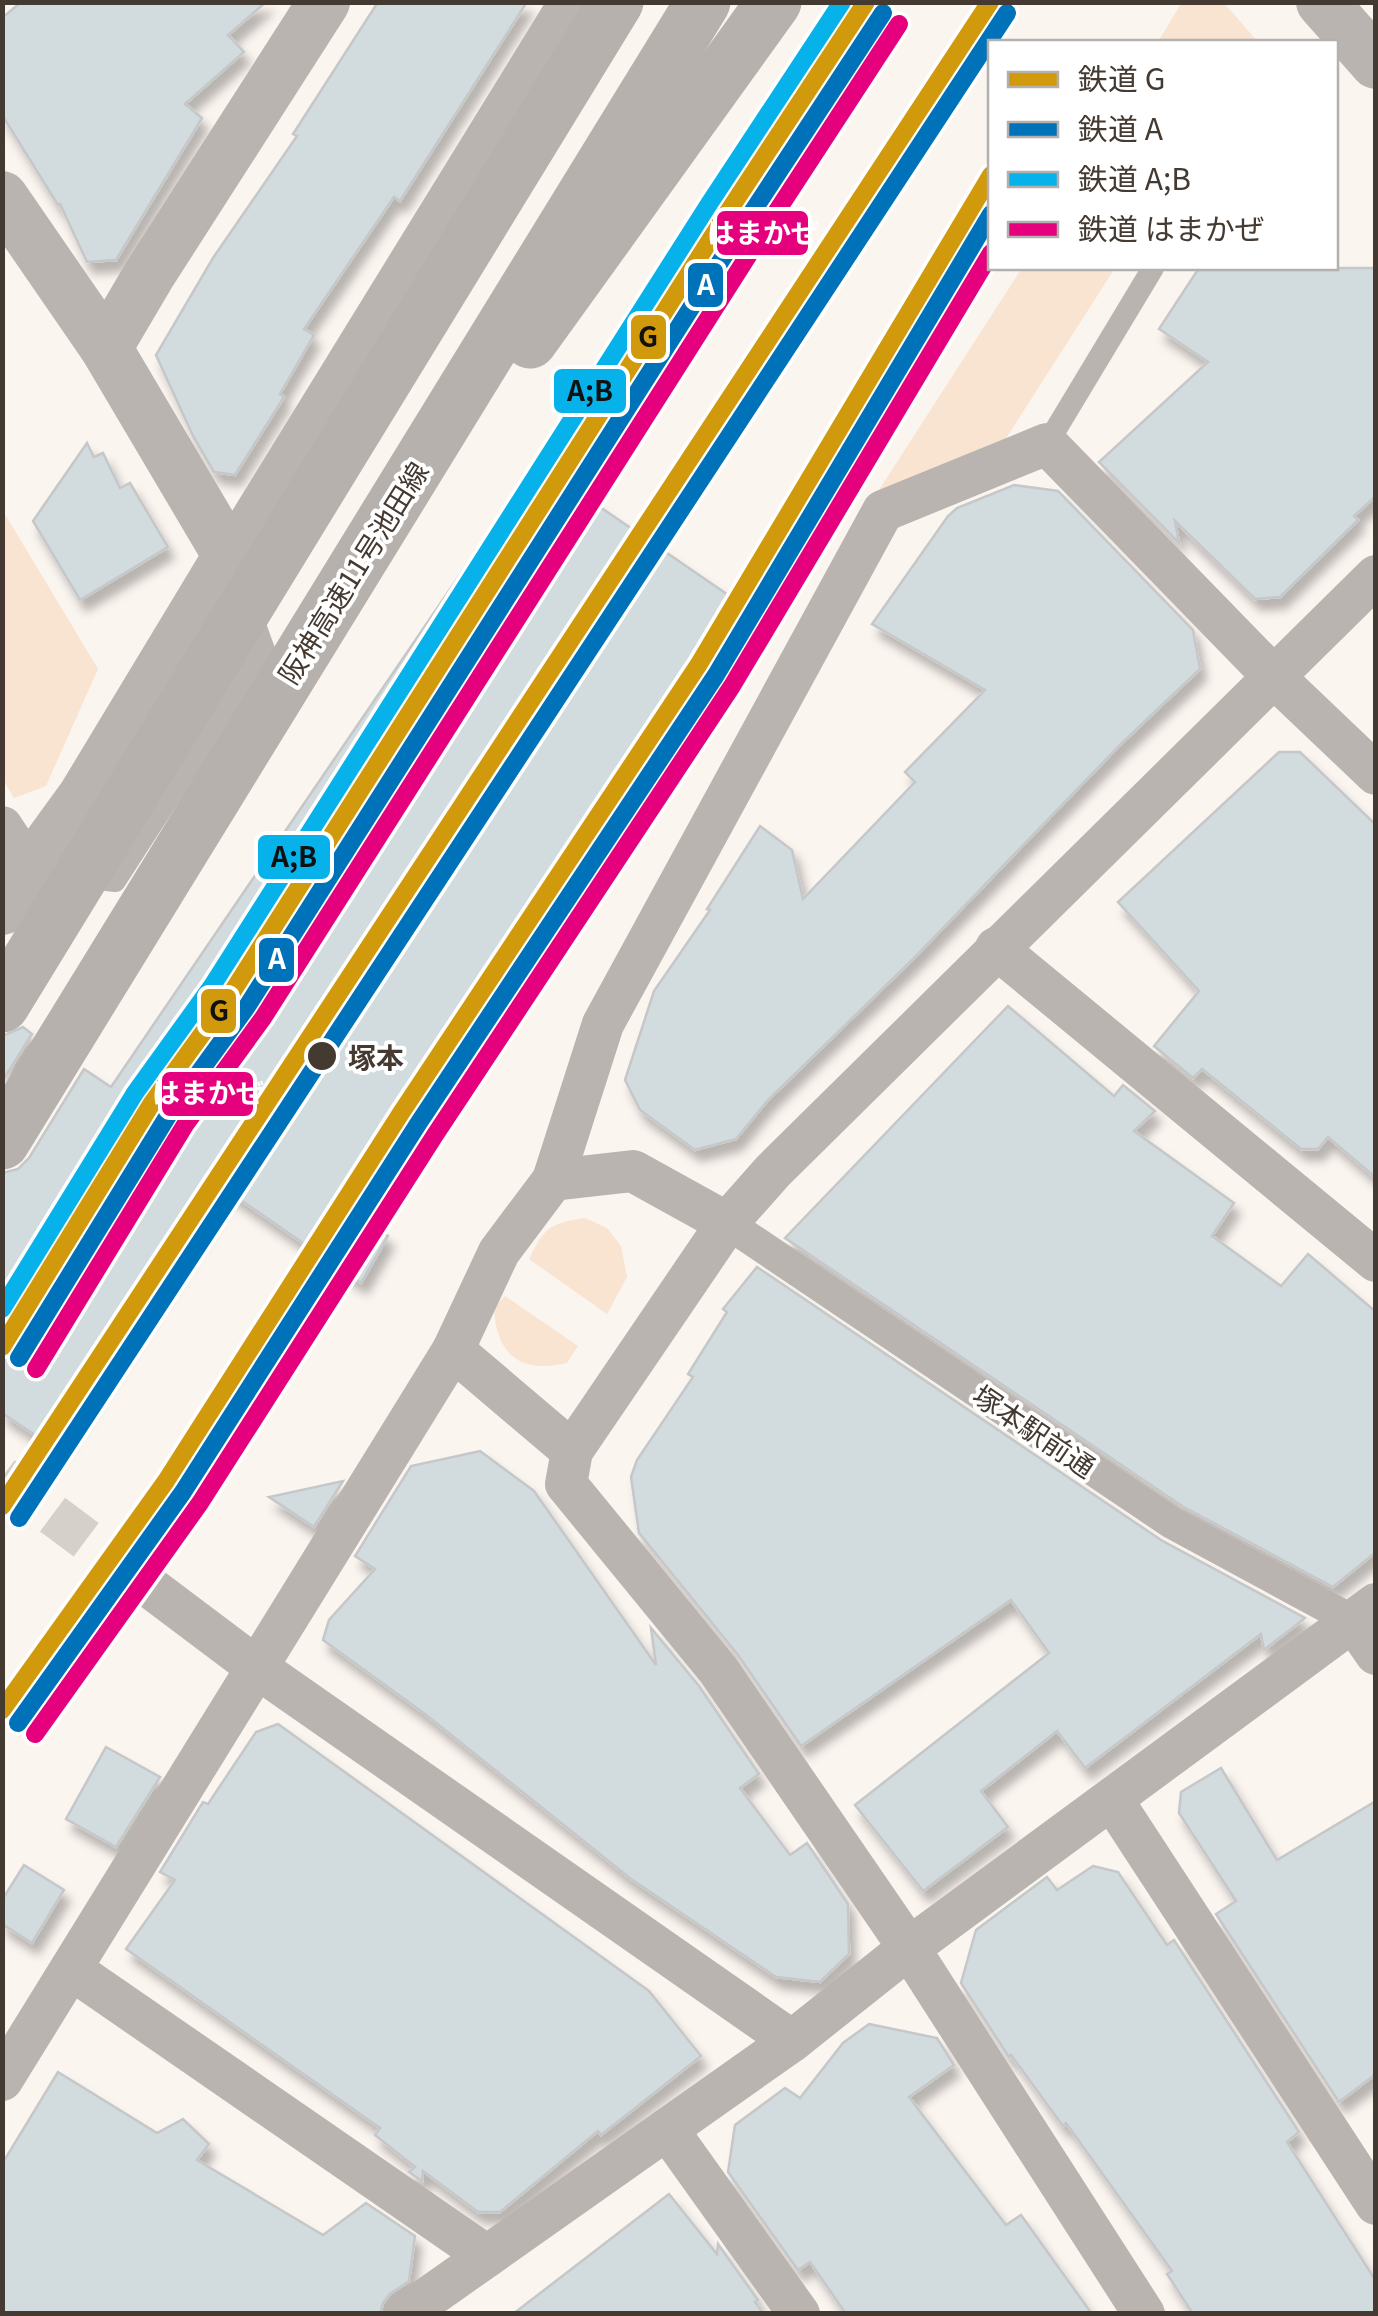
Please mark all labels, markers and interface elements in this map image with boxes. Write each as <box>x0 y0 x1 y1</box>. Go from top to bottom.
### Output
legend <box>988 40 1338 270</box>
text: 鉄道 G <box>1078 55 1165 99</box>
text: 鉄道 A <box>1078 105 1164 149</box>
text: 鉄道 A;B <box>1078 155 1191 199</box>
text: 鉄道 はまかぜ <box>1078 205 1265 249</box>
line badge: はまかぜ <box>715 209 810 257</box>
text: はまかぜ <box>707 211 819 251</box>
line badge: A <box>686 261 725 309</box>
text: A <box>696 263 716 303</box>
line badge: G <box>629 313 668 361</box>
text: G <box>638 315 658 355</box>
line badge: A;B <box>552 367 628 415</box>
text: A;B <box>566 369 613 409</box>
street label: 阪神高速11号池田線 <box>267 453 437 691</box>
line badge: A;B <box>256 833 332 881</box>
text: A;B <box>270 835 317 875</box>
line badge: A <box>257 936 296 984</box>
text: A <box>267 937 287 977</box>
line badge: G <box>199 987 238 1035</box>
text: G <box>209 989 229 1029</box>
place label: 塚本 <box>348 1036 404 1076</box>
marker: 塚本 <box>305 1039 339 1073</box>
line badge: はまかぜ <box>160 1070 255 1118</box>
text: はまかぜ <box>152 1071 264 1111</box>
street label: 塚本駅前通 <box>966 1374 1104 1486</box>

